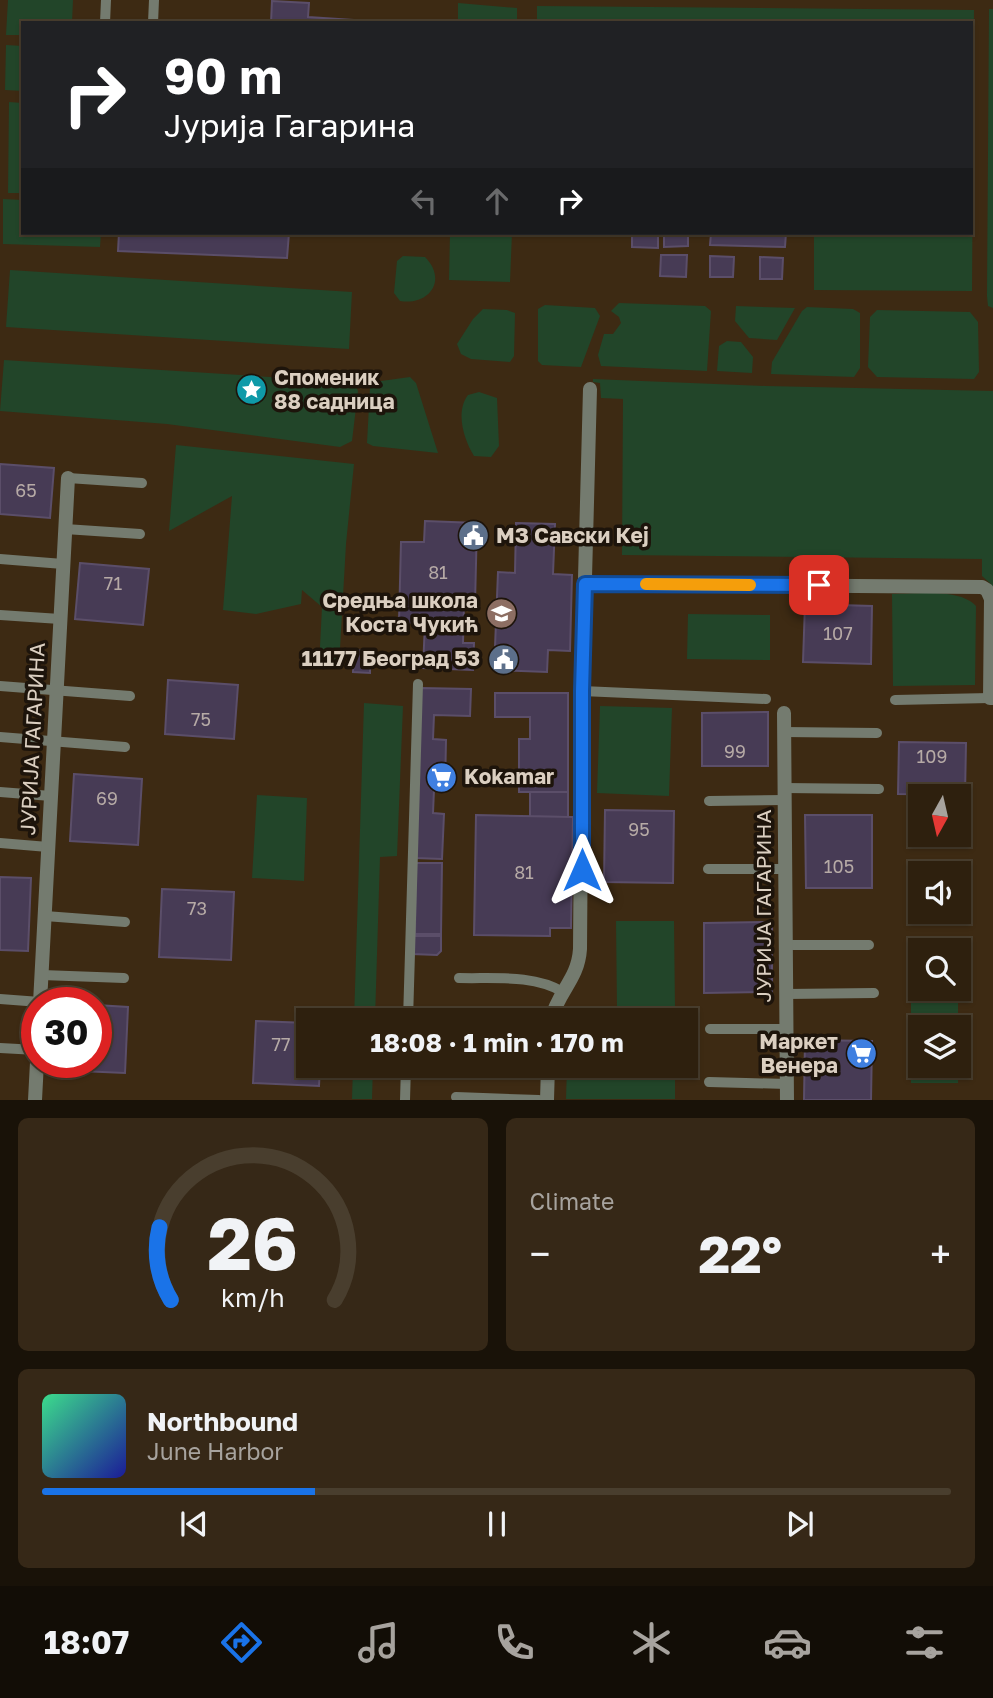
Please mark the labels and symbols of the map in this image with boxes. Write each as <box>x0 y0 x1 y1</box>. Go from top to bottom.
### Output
place label: Споменик 88 садница <box>274 364 395 414</box>
place icon: Споменик 88 садница <box>234 373 268 407</box>
house number: 65 <box>15 479 37 501</box>
public building icon: МЗ Савски Кеј <box>456 519 490 553</box>
place label: МЗ Савски Кеј <box>496 522 649 548</box>
pin <box>789 555 849 615</box>
house number: 81 <box>428 561 448 583</box>
house number: 71 <box>104 572 122 594</box>
place label: Средња школа Коста Чукић <box>322 587 478 637</box>
school or university icon: Средња школа Коста Чукић <box>484 596 518 630</box>
house number: 107 <box>823 622 853 644</box>
street label: ЈУРИЈА ГАГАРИНА <box>14 642 50 836</box>
public building icon: 11177 Београд 53 <box>486 642 520 676</box>
place label: 11177 Београд 53 <box>301 645 480 671</box>
house number: 75 <box>191 708 211 730</box>
house number: 99 <box>724 740 746 762</box>
house number: 109 <box>917 745 947 767</box>
supermarket icon: Kokamar <box>424 760 458 794</box>
place label: Kokamar <box>464 763 554 789</box>
north arrow <box>908 784 971 847</box>
house number: 69 <box>96 787 118 809</box>
street label: ЈУРИЈА ГАГАРИНА <box>750 810 776 1003</box>
house number: 95 <box>628 818 650 840</box>
position arrow <box>545 833 619 907</box>
house number: 105 <box>824 855 854 877</box>
house number: 81 <box>514 861 534 883</box>
house number: 73 <box>187 897 207 919</box>
speed limit sign: 30 <box>21 987 112 1078</box>
place label: Маркет Венера <box>759 1028 838 1078</box>
house number: 77 <box>271 1033 291 1055</box>
supermarket icon: Маркет Венера <box>844 1037 878 1071</box>

